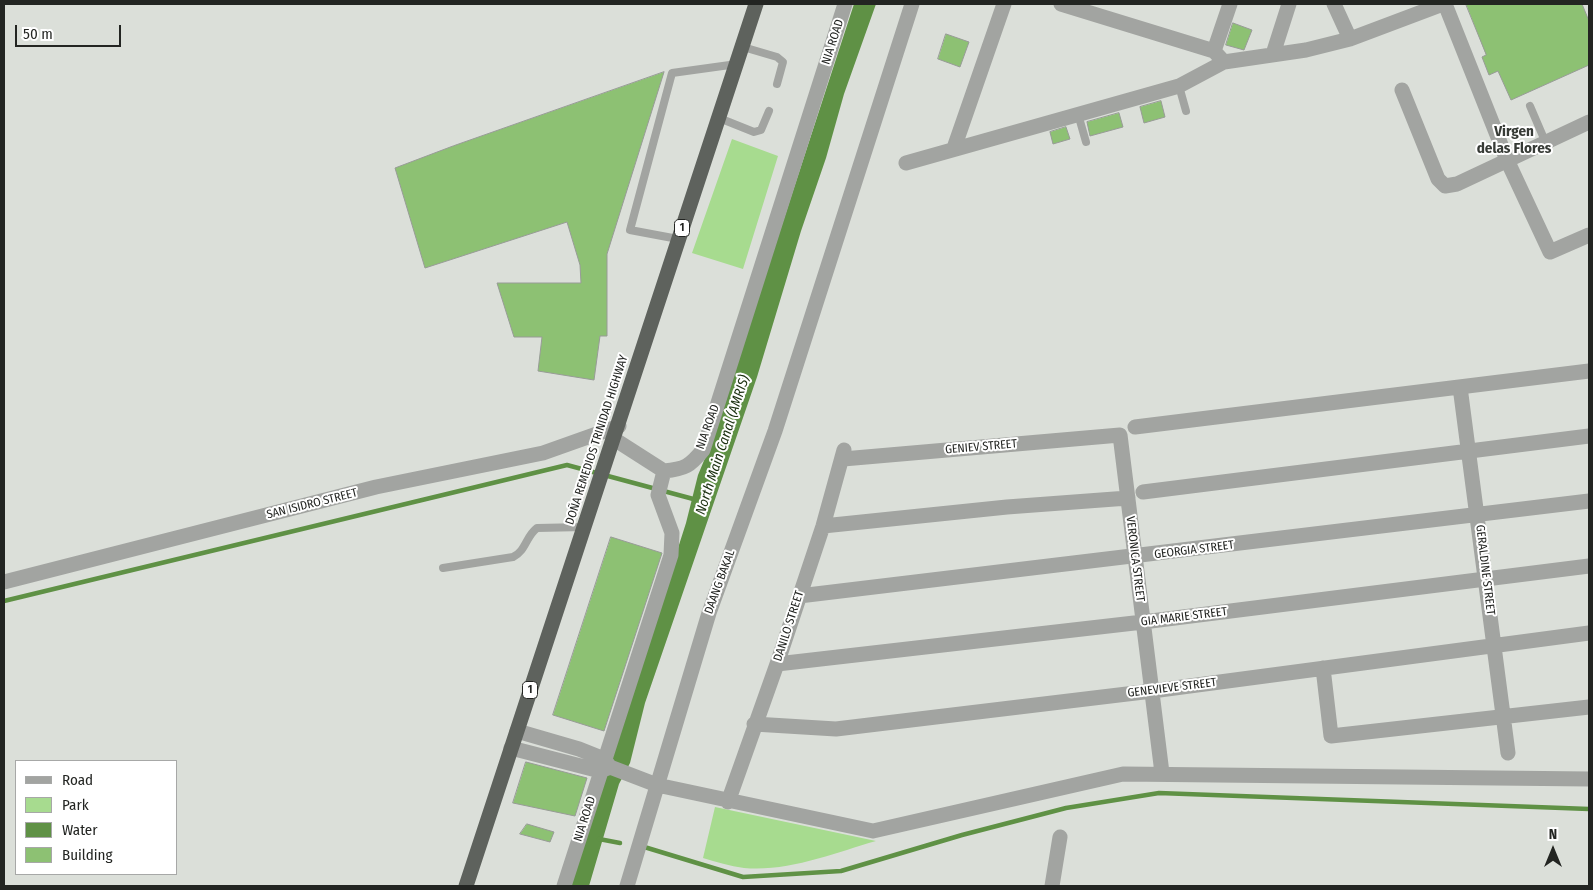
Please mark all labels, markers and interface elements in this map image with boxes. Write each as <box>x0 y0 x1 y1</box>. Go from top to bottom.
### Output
scale bar <box>18 15 124 47</box>
street label: NIA ROAD <box>819 18 847 66</box>
text: 50 m <box>23 25 53 43</box>
district label: Virgen delas Flores <box>1477 123 1551 158</box>
road number: 1 <box>674 220 690 237</box>
street label: DOÑA REMEDIOS TRINIDAD HIGHWAY <box>563 353 631 527</box>
water label: North Main Canal (AMRIS) <box>692 373 754 517</box>
street label: NIA ROAD <box>693 403 723 451</box>
street label: GENIEV STREET <box>944 437 1018 457</box>
street label: SAN ISIDRO STREET <box>265 486 359 522</box>
street label: VERONICA STREET <box>1123 515 1147 603</box>
street label: GERALDINE STREET <box>1472 524 1498 616</box>
street label: GEORGIA STREET <box>1153 538 1235 562</box>
street label: DAANG BAKAL <box>702 548 738 616</box>
street label: DANILO STREET <box>771 589 807 663</box>
street label: GIA MARIE STREET <box>1140 605 1228 629</box>
street label: GENEVIEVE STREET <box>1127 675 1217 701</box>
road number: 1 <box>522 682 538 698</box>
legend <box>15 760 178 875</box>
text: Road <box>62 771 93 789</box>
street label: NIA ROAD <box>571 795 599 843</box>
text: Park <box>62 796 89 814</box>
text: Water <box>62 821 97 839</box>
north arrow <box>1528 825 1578 875</box>
text: N <box>1549 826 1557 843</box>
text: Building <box>62 846 113 864</box>

